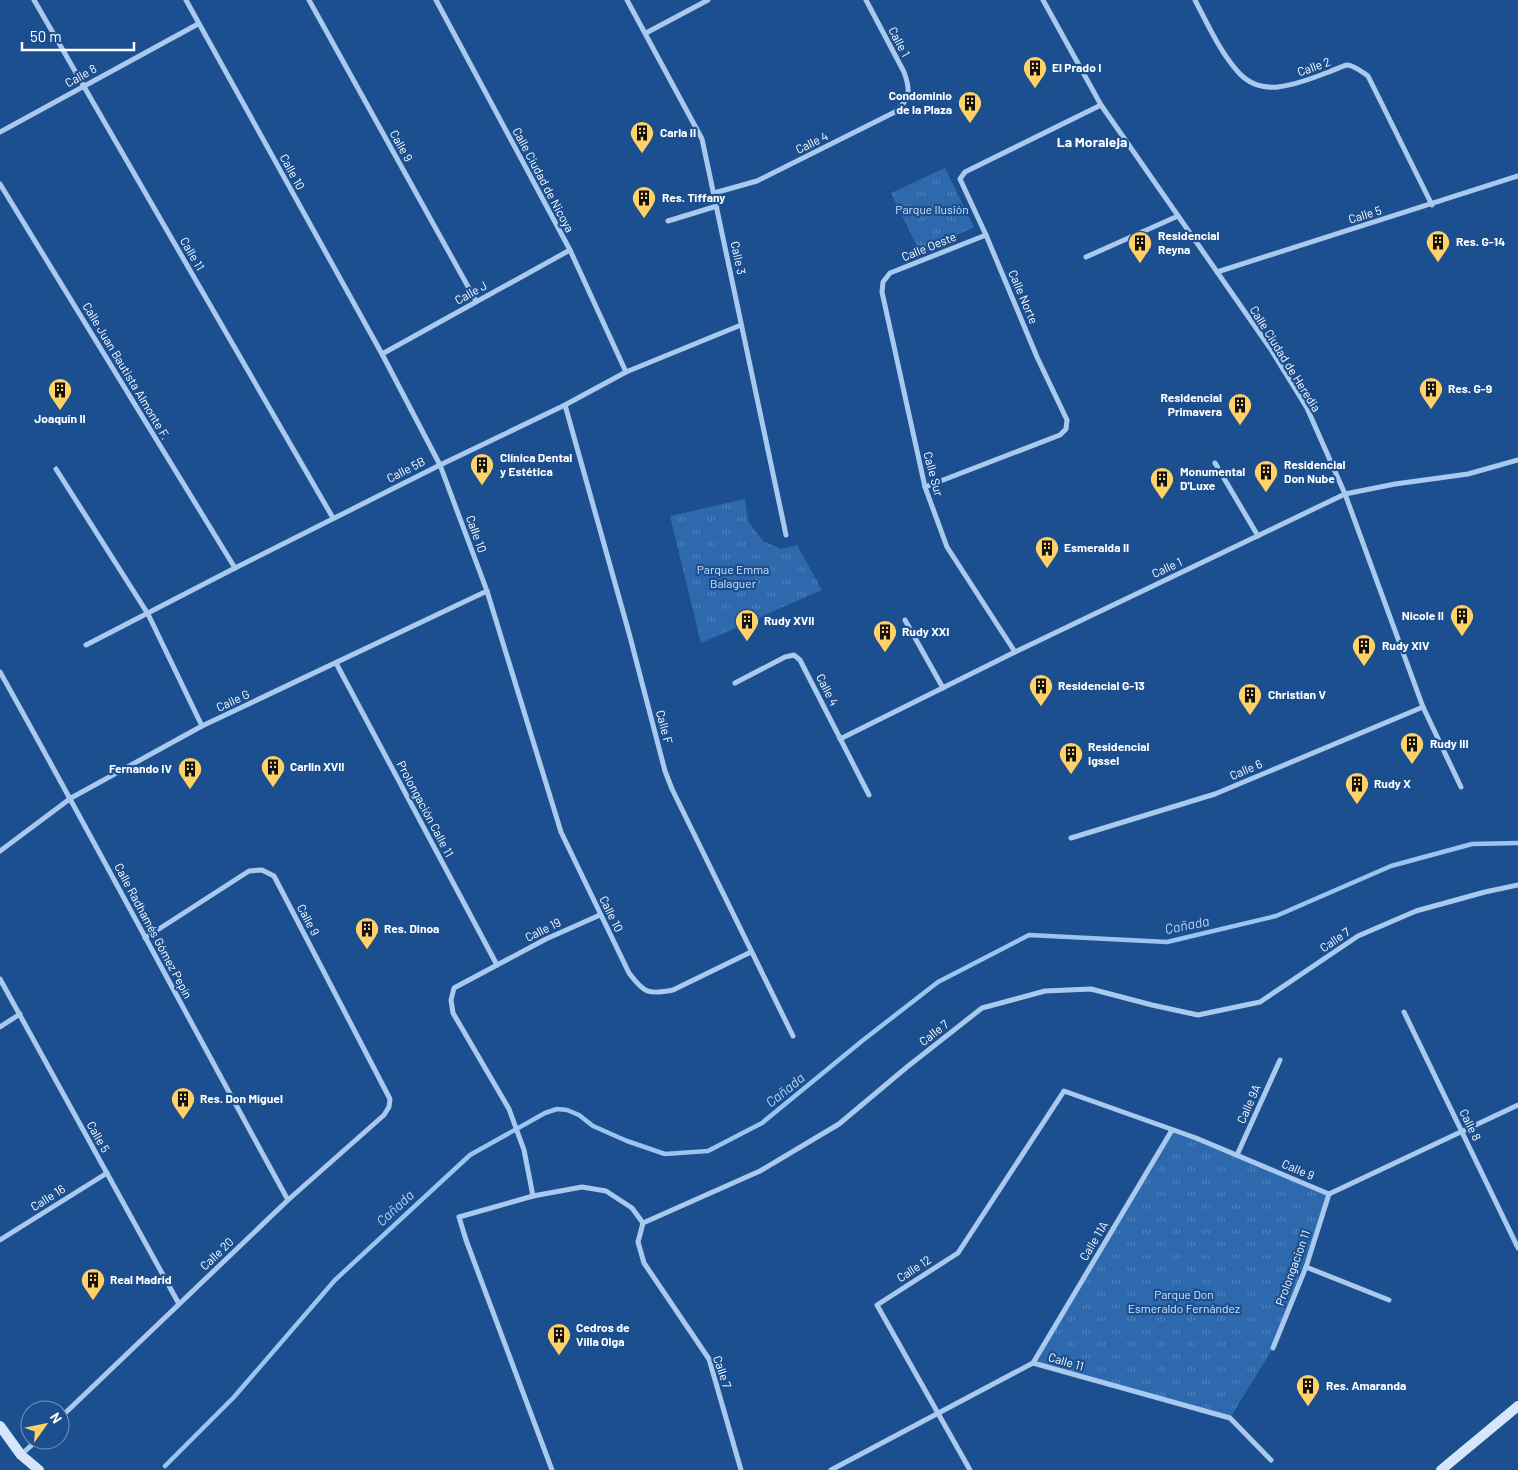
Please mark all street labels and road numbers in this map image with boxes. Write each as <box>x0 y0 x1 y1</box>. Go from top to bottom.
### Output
street label: Calle 1 <box>886 24 914 59</box>
street label: Calle 2 <box>1295 54 1332 78</box>
street label: Calle 8 <box>62 61 99 89</box>
street label: Calle Ciudad de Nicoya <box>510 125 577 234</box>
street label: Calle 9 <box>388 127 416 164</box>
street label: Calle 4 <box>793 128 830 156</box>
street label: Calle 10 <box>277 151 308 192</box>
street label: Calle 5 <box>1346 202 1383 226</box>
street label: Calle Oeste <box>899 229 958 263</box>
street label: Calle 11 <box>178 234 208 273</box>
street label: Calle 3 <box>729 240 749 276</box>
street label: Calle Norte <box>1006 267 1042 326</box>
street label: Calle J <box>452 278 489 307</box>
street label: Calle Juan Bautista Almonte F. <box>80 299 173 442</box>
street label: Calle Ciudad de Heredia <box>1248 303 1324 414</box>
street label: Calle Sur <box>921 450 947 498</box>
street label: Calle 5B <box>384 453 427 485</box>
street label: Calle 10 <box>464 513 490 554</box>
street label: Calle 1 <box>1149 554 1184 580</box>
street label: Calle 4 <box>814 671 842 708</box>
street label: Calle G <box>214 686 251 714</box>
street label: Calle F <box>654 708 676 745</box>
street label: Calle 6 <box>1227 756 1264 782</box>
street label: Prolongación Calle 11 <box>395 758 457 859</box>
street label: Calle Radhamés Gómez Pepín <box>112 860 196 1001</box>
street label: Calle 10 <box>597 893 627 934</box>
street label: Calle 9 <box>295 901 323 938</box>
street label: Calle 19 <box>522 914 563 944</box>
street label: Calle 7 <box>1317 924 1352 954</box>
street label: Calle 7 <box>916 1016 951 1048</box>
street label: Calle 9A <box>1233 1082 1263 1125</box>
street label: Calle 8 <box>1457 1106 1485 1143</box>
street label: Calle 5 <box>85 1118 113 1155</box>
street label: Calle 9 <box>1280 1156 1317 1182</box>
street label: Calle 16 <box>28 1181 67 1213</box>
street label: Calle 11A <box>1076 1218 1110 1263</box>
street label: Prolongacion 11 <box>1272 1228 1312 1307</box>
street label: Calle 20 <box>197 1234 236 1273</box>
street label: Calle 12 <box>894 1252 933 1284</box>
street label: Calle 11 <box>1047 1349 1086 1373</box>
street label: Calle 7 <box>711 1354 735 1390</box>

